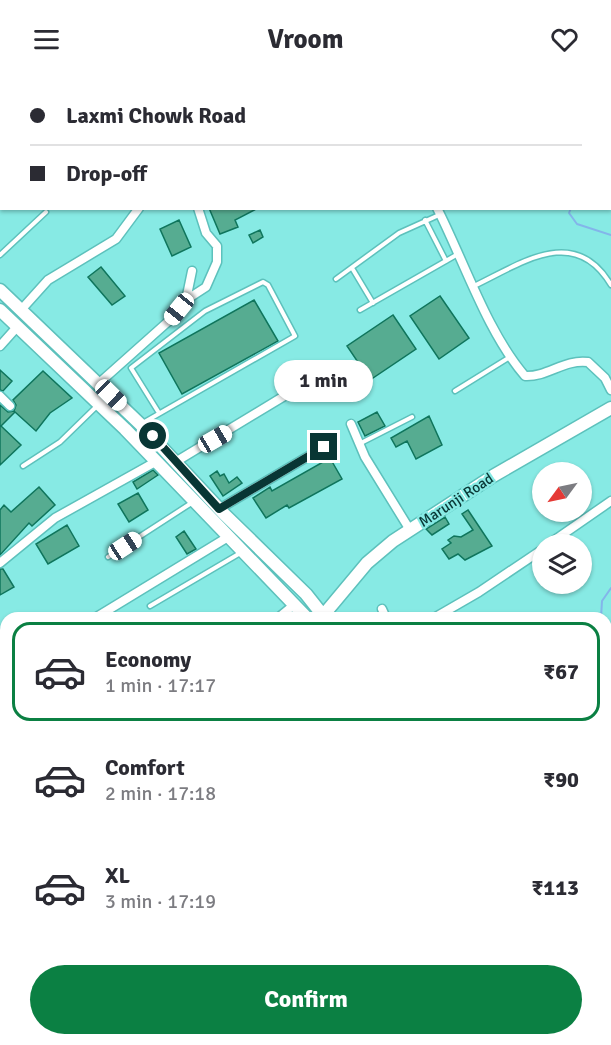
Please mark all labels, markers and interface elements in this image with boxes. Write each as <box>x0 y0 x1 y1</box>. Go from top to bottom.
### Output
icon: menu <box>30 23 63 56</box>
text: Vroom <box>267 23 344 56</box>
icon: heart <box>548 23 581 56</box>
text: Laxmi Chowk Road <box>66 102 246 129</box>
text: Drop-off <box>66 160 147 187</box>
car <box>161 289 197 329</box>
callout: 1 min <box>274 360 374 402</box>
text: 1 min <box>299 368 348 393</box>
car <box>92 376 130 414</box>
route start <box>139 422 166 449</box>
car <box>195 422 235 456</box>
route end <box>310 433 337 460</box>
north arrow <box>532 462 592 522</box>
map controls <box>532 462 592 594</box>
street label: Marunji Road <box>415 469 497 531</box>
car <box>105 529 145 563</box>
button: layers <box>532 534 592 594</box>
icon: car <box>33 645 87 699</box>
text: Economy <box>105 646 191 673</box>
text: ₹67 <box>543 658 579 685</box>
text: 1 min · 17:17 <box>105 673 216 698</box>
icon: car <box>33 753 87 807</box>
text: Comfort <box>105 754 185 781</box>
text: ₹90 <box>543 766 579 793</box>
text: 2 min · 17:18 <box>105 781 216 806</box>
icon: car <box>33 861 87 915</box>
text: XL <box>105 862 130 889</box>
text: ₹113 <box>531 874 579 901</box>
text: 3 min · 17:19 <box>105 889 216 914</box>
button: Confirm <box>30 965 582 1034</box>

